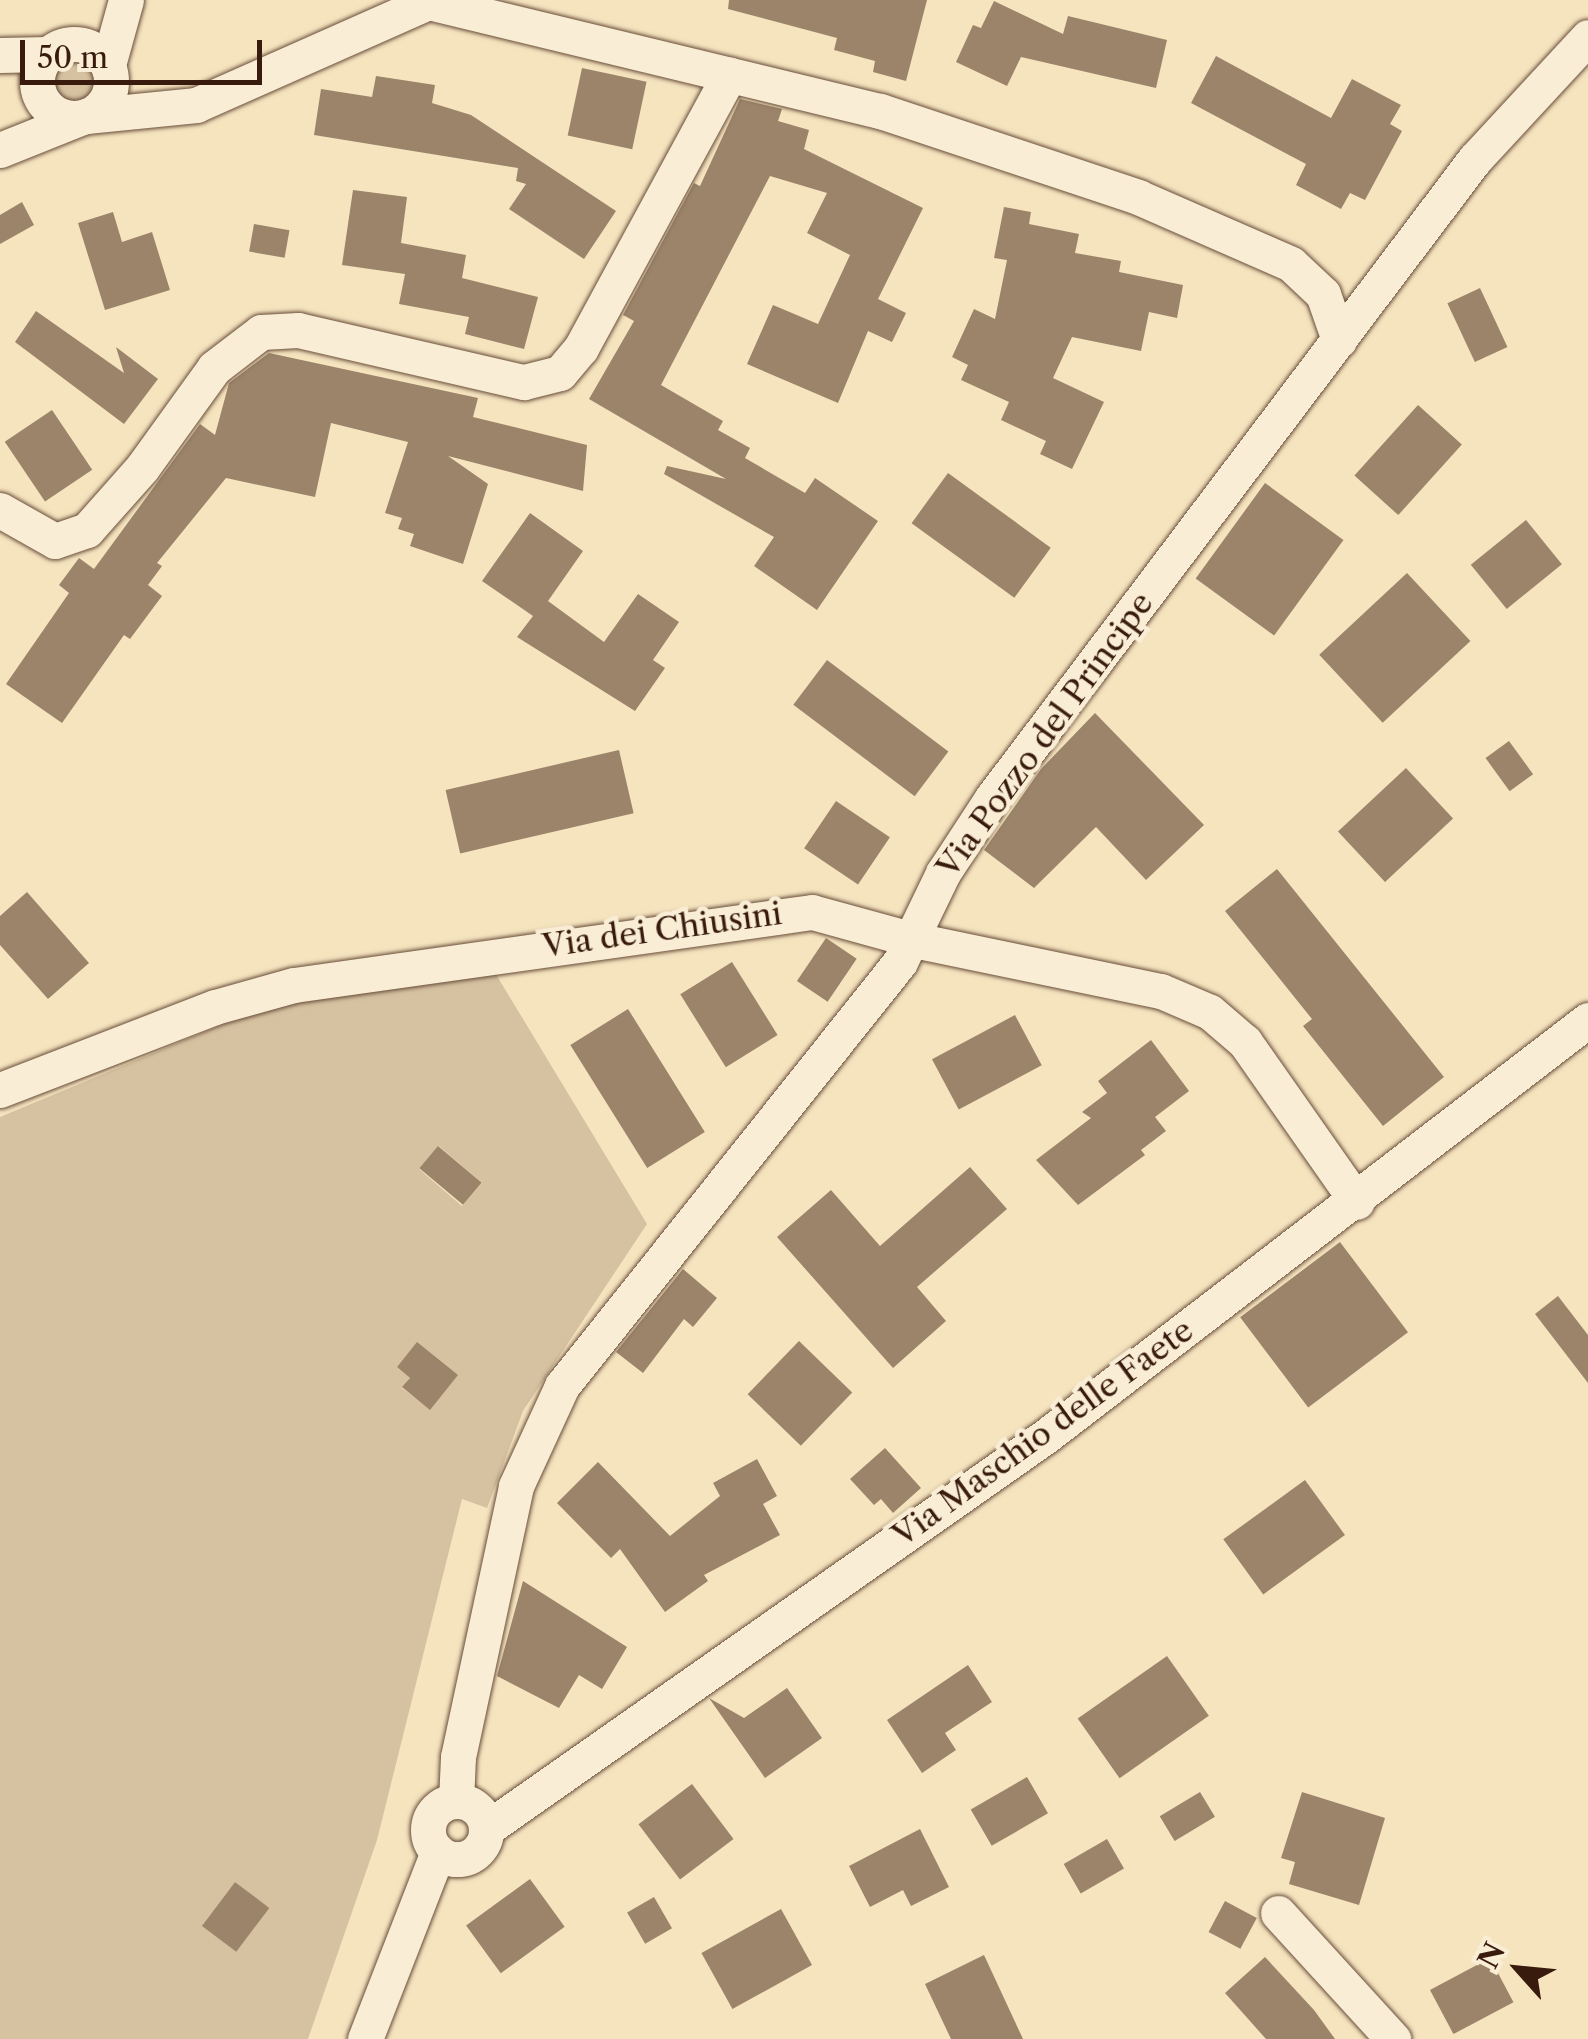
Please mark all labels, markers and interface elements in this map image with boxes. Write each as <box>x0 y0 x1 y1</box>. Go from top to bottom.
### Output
scale bar <box>25 20 268 82</box>
text: 50 m <box>37 39 108 76</box>
street label: Via Pozzo del Principe <box>929 585 1161 885</box>
street label: Via dei Chiusini <box>540 894 784 966</box>
street label: Via Maschio delle Faete <box>885 1311 1201 1555</box>
north arrow <box>1468 1919 1568 2019</box>
text: N <box>1471 1937 1512 1974</box>

